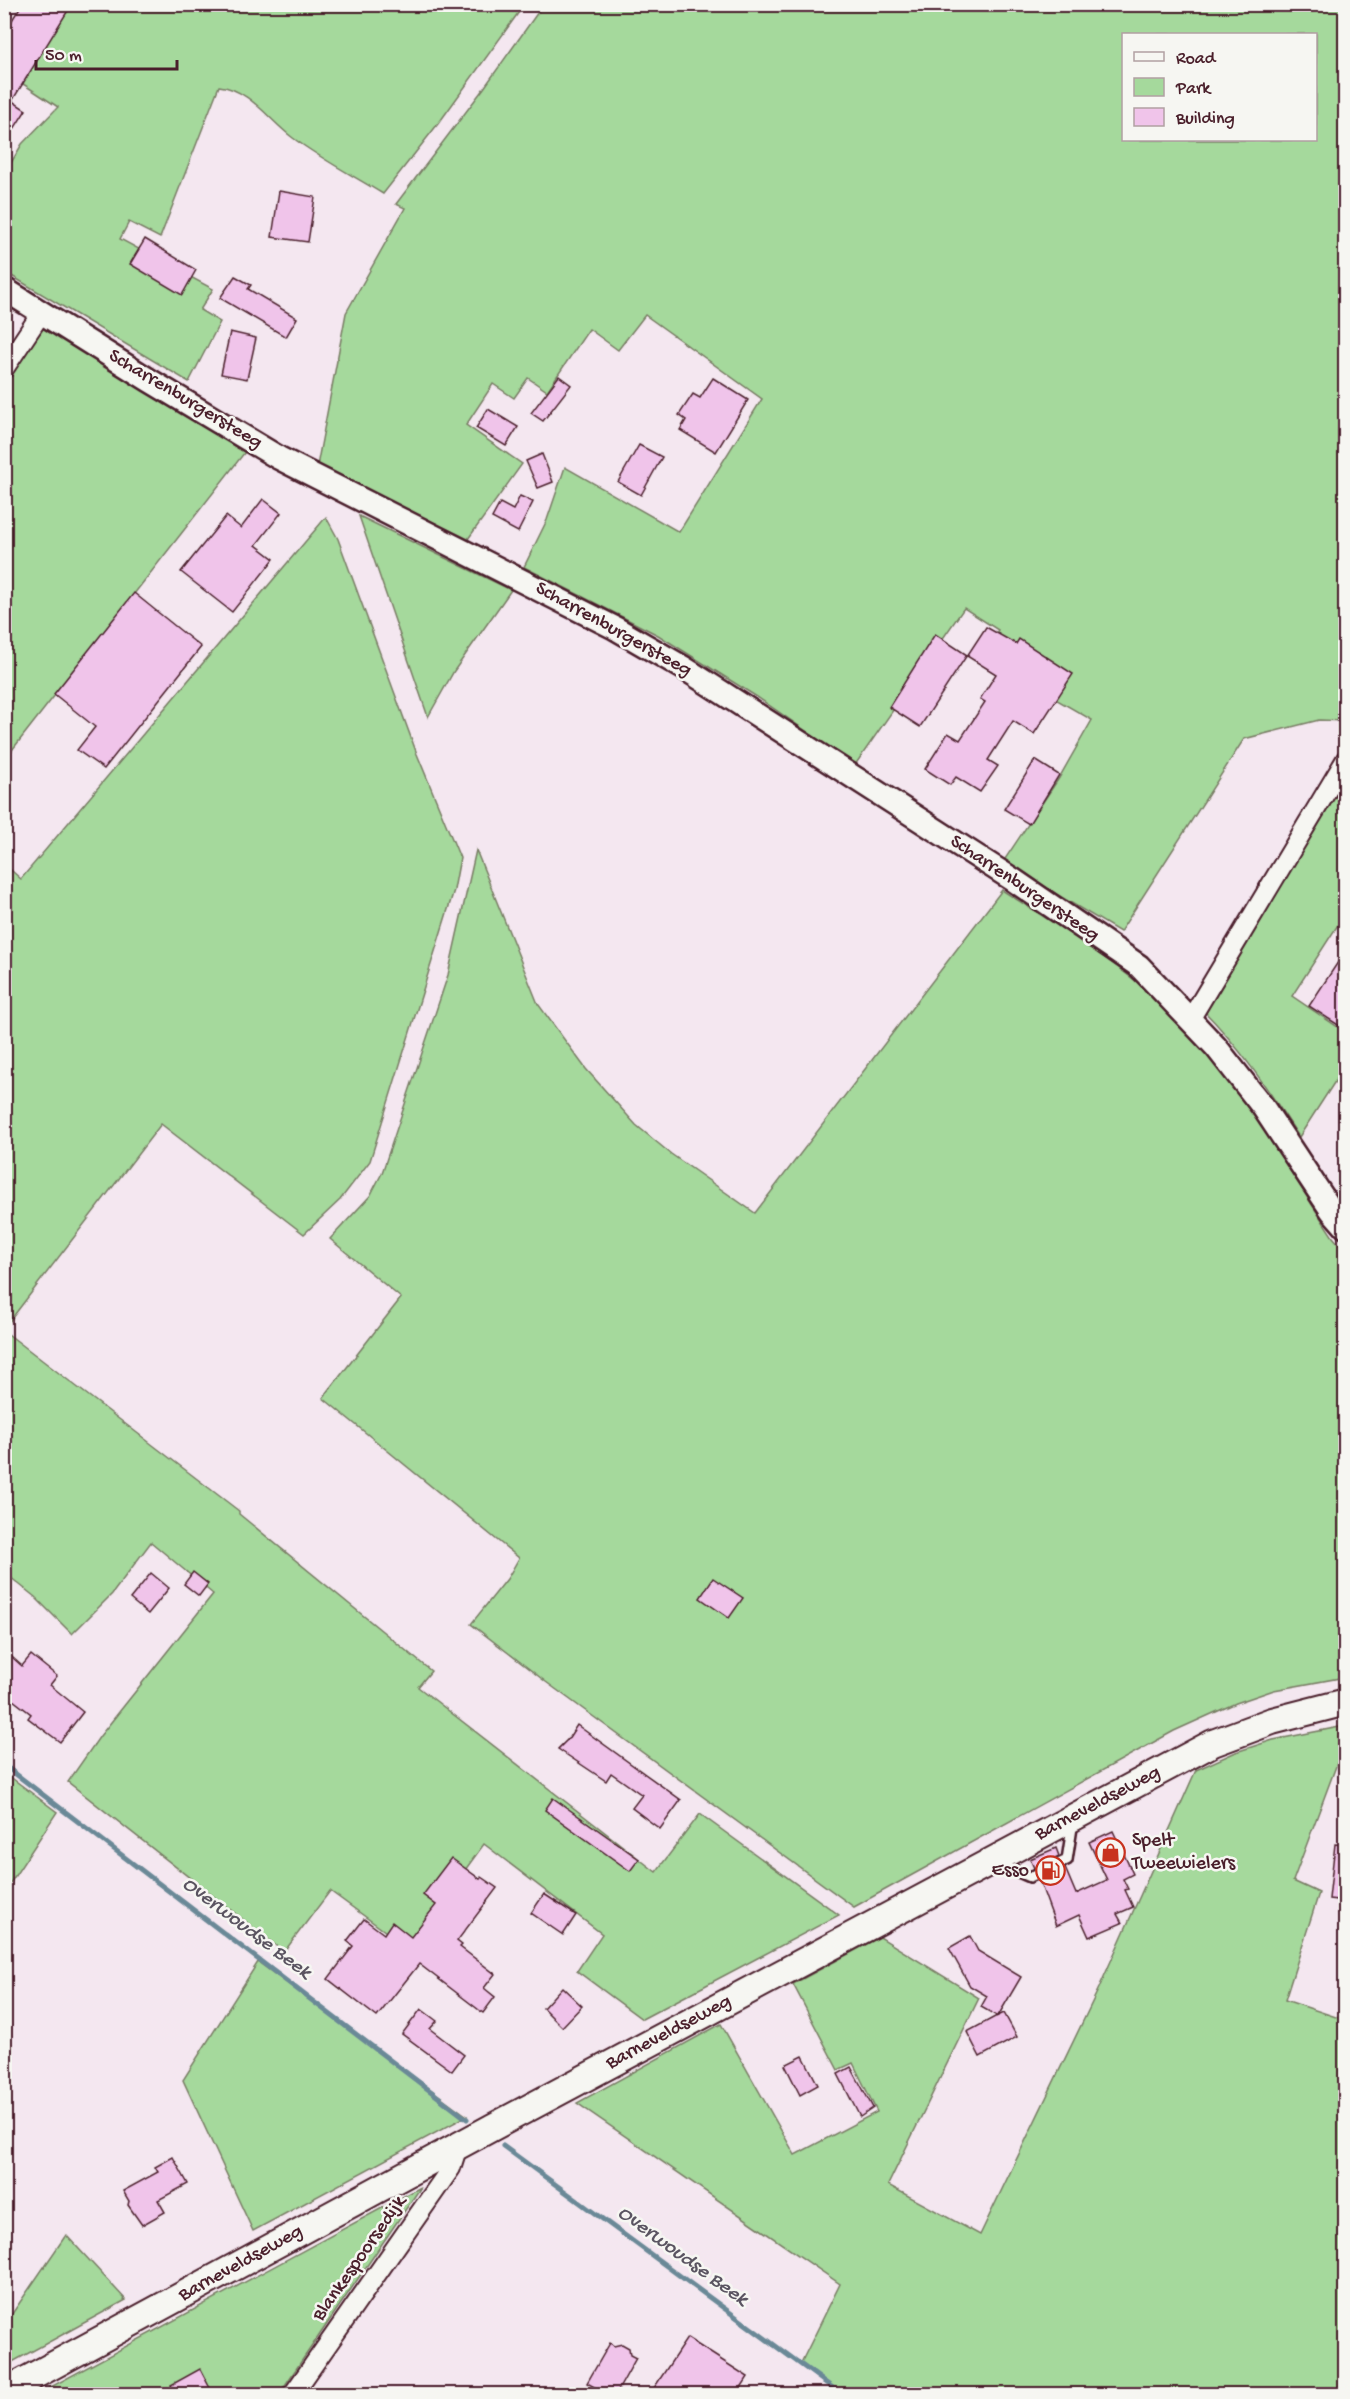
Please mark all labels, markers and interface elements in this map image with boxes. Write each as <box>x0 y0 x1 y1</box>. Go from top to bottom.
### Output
scale bar <box>36 33 177 71</box>
legend <box>1122 33 1317 141</box>
text: 50 m <box>45 46 82 67</box>
text: Road <box>1176 49 1217 70</box>
text: Park <box>1175 79 1212 100</box>
text: Building <box>1175 109 1235 130</box>
street label: Scharrenburgersteeg <box>104 345 266 455</box>
street label: Scharrenburgersteeg <box>531 577 695 683</box>
street label: Scharrenburgersteeg <box>945 830 1103 948</box>
street label: Barneveldseweg <box>1031 1761 1164 1847</box>
place label: Spelt Tweewielers <box>1131 1830 1236 1876</box>
shop icon: Spelt Tweewielers <box>1095 1837 1127 1869</box>
fuel station icon: Esso <box>1034 1855 1066 1887</box>
place label: Esso <box>991 1860 1029 1883</box>
water label: Overwoudse Beek <box>177 1872 317 1987</box>
street label: Barneveldseweg <box>602 1990 735 2076</box>
street label: Blankespoorsedijk <box>308 2190 413 2327</box>
water label: Overwoudse Beek <box>612 2201 754 2314</box>
street label: Barneveldseweg <box>174 2220 307 2308</box>

